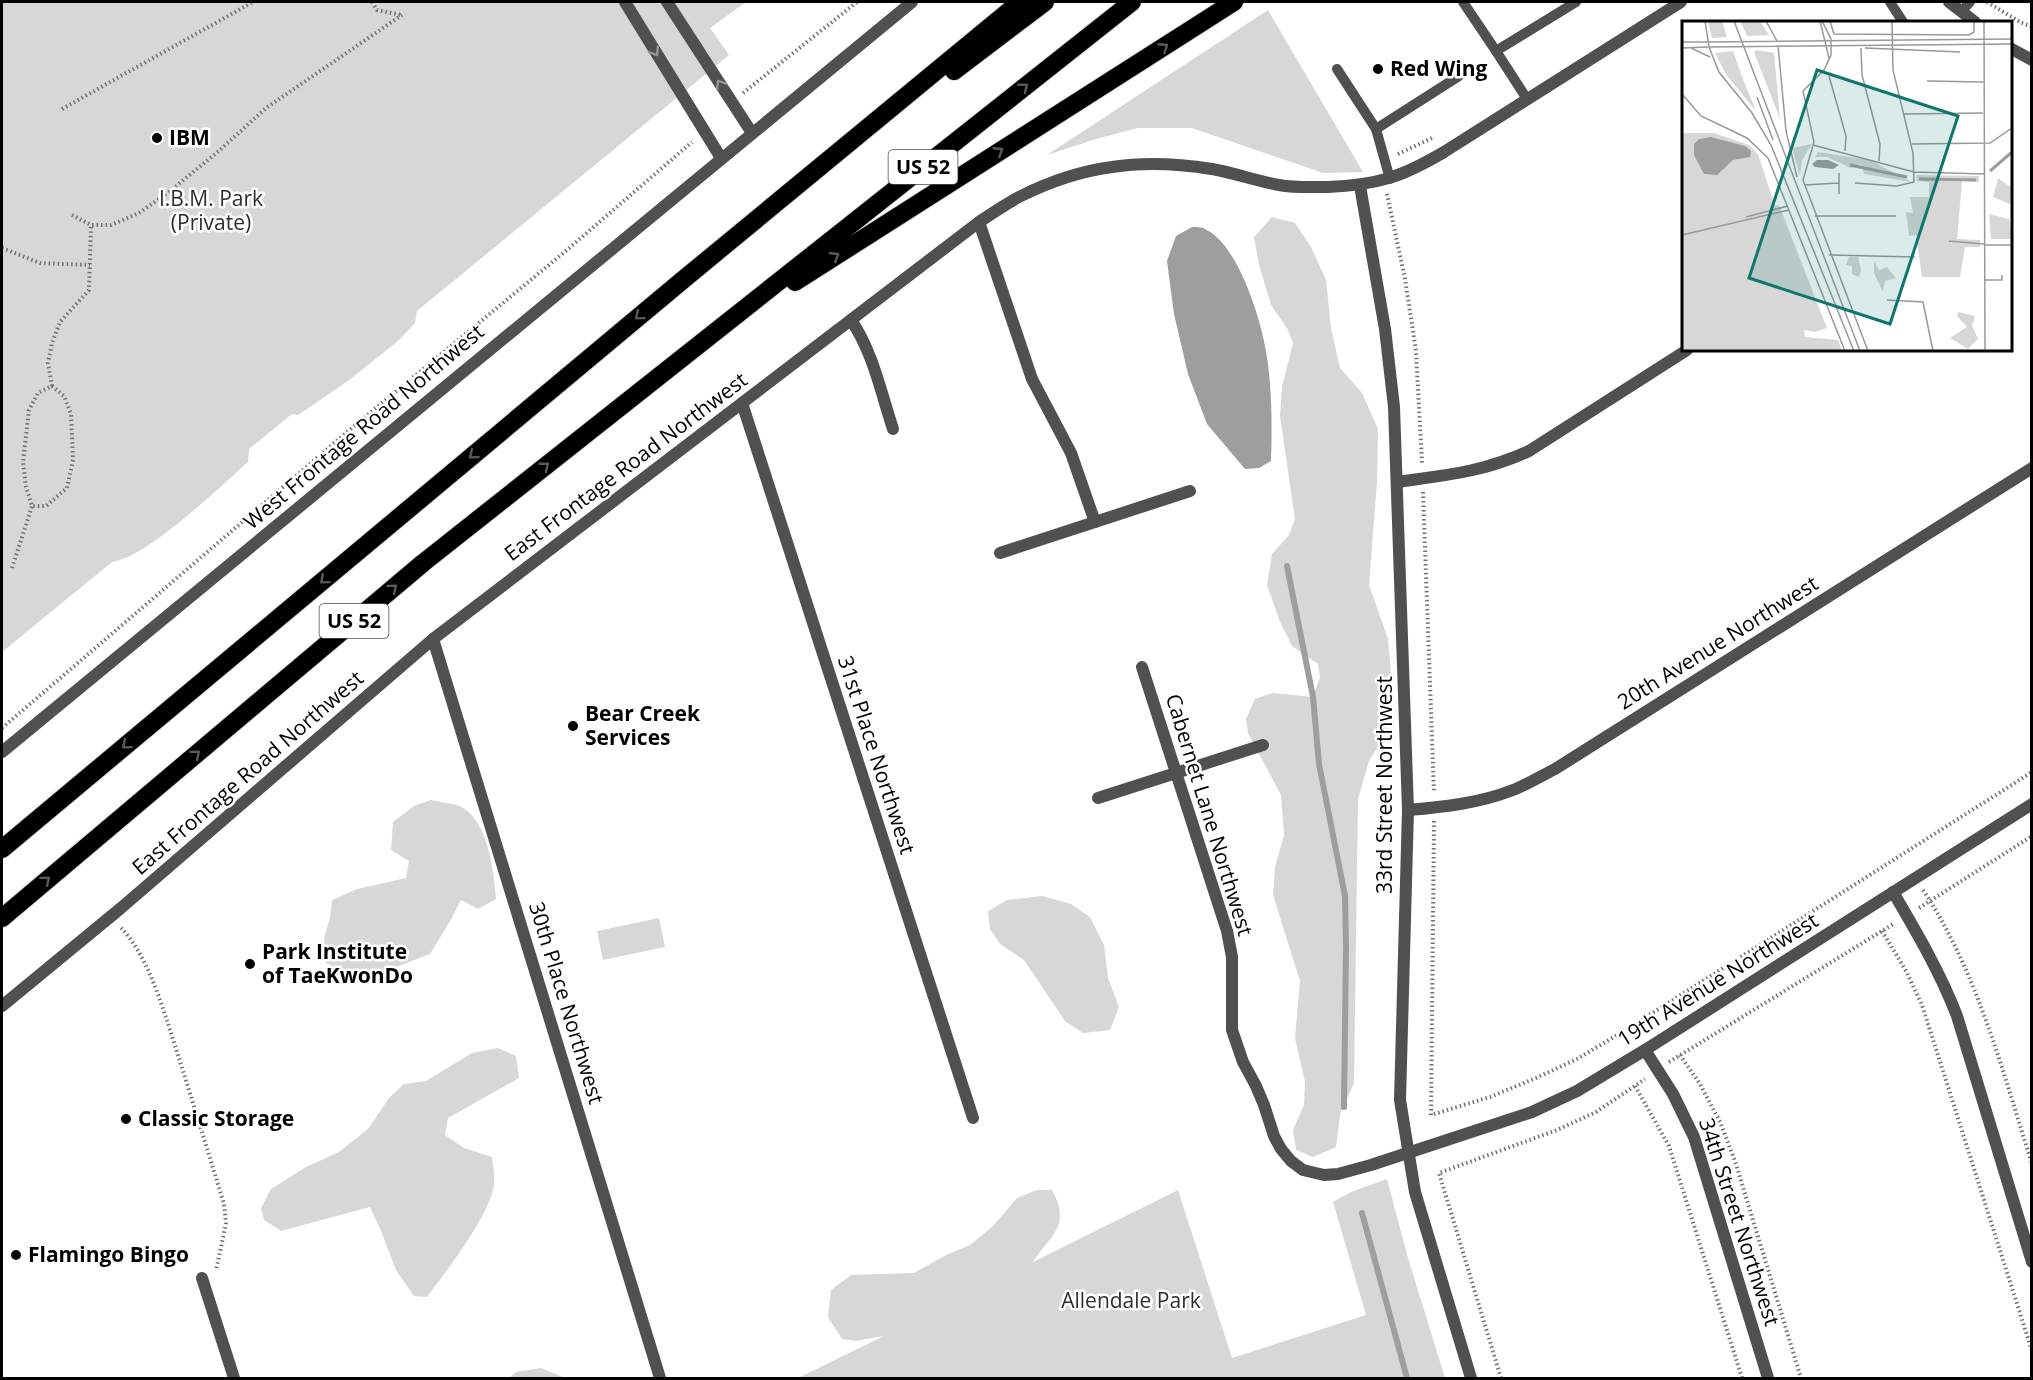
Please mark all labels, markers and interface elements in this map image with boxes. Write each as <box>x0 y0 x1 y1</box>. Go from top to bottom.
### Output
inset map <box>1682 21 2012 351</box>
one-way arrow <box>1158 42 1168 54</box>
one-way arrow <box>647 46 659 56</box>
place label: Red Wing <box>1390 54 1488 82</box>
marker: Red Wing <box>1371 62 1385 76</box>
one-way arrow <box>716 80 727 91</box>
one-way arrow <box>1017 84 1028 95</box>
place label: IBM <box>169 123 210 151</box>
marker: IBM <box>150 131 164 145</box>
one-way arrow <box>993 148 1004 159</box>
road number: US 52 <box>888 150 958 184</box>
park label: I.B.M. Park (Private) <box>159 184 263 236</box>
one-way arrow <box>829 252 839 264</box>
one-way arrow <box>635 309 646 320</box>
street label: West Frontage Road Northwest <box>237 317 489 535</box>
street label: East Frontage Road Northwest <box>498 365 753 567</box>
one-way arrow <box>469 448 480 459</box>
one-way arrow <box>538 463 549 474</box>
street label: 20th Avenue Northwest <box>1612 569 1823 715</box>
one-way arrow <box>320 573 331 584</box>
one-way arrow <box>386 585 397 596</box>
road number: US 52 <box>320 604 388 638</box>
street label: 31st Place Northwest <box>832 652 922 857</box>
street label: East Frontage Road Northwest <box>126 664 369 880</box>
street label: 33rd Street Northwest <box>1370 676 1398 894</box>
street label: Cabernet Lane Northwest <box>1160 690 1260 939</box>
place label: Bear Creek Services <box>585 699 701 751</box>
marker: Bear Creek Services <box>566 719 580 733</box>
one-way arrow <box>121 738 132 749</box>
one-way arrow <box>189 751 200 762</box>
one-way arrow <box>39 876 50 887</box>
street label: 30th Place Northwest <box>523 898 611 1107</box>
street label: 19th Avenue Northwest <box>1612 906 1823 1052</box>
place label: Park Institute of TaeKwonDo <box>262 937 413 989</box>
marker: Park Institute of TaeKwonDo <box>243 957 257 971</box>
place label: Classic Storage <box>138 1104 294 1132</box>
marker: Classic Storage <box>119 1112 133 1126</box>
street label: 34th Street Northwest <box>1693 1114 1787 1329</box>
place label: Flamingo Bingo <box>28 1240 189 1268</box>
marker: Flamingo Bingo <box>9 1248 23 1262</box>
park label: Allendale Park <box>1061 1286 1201 1314</box>

